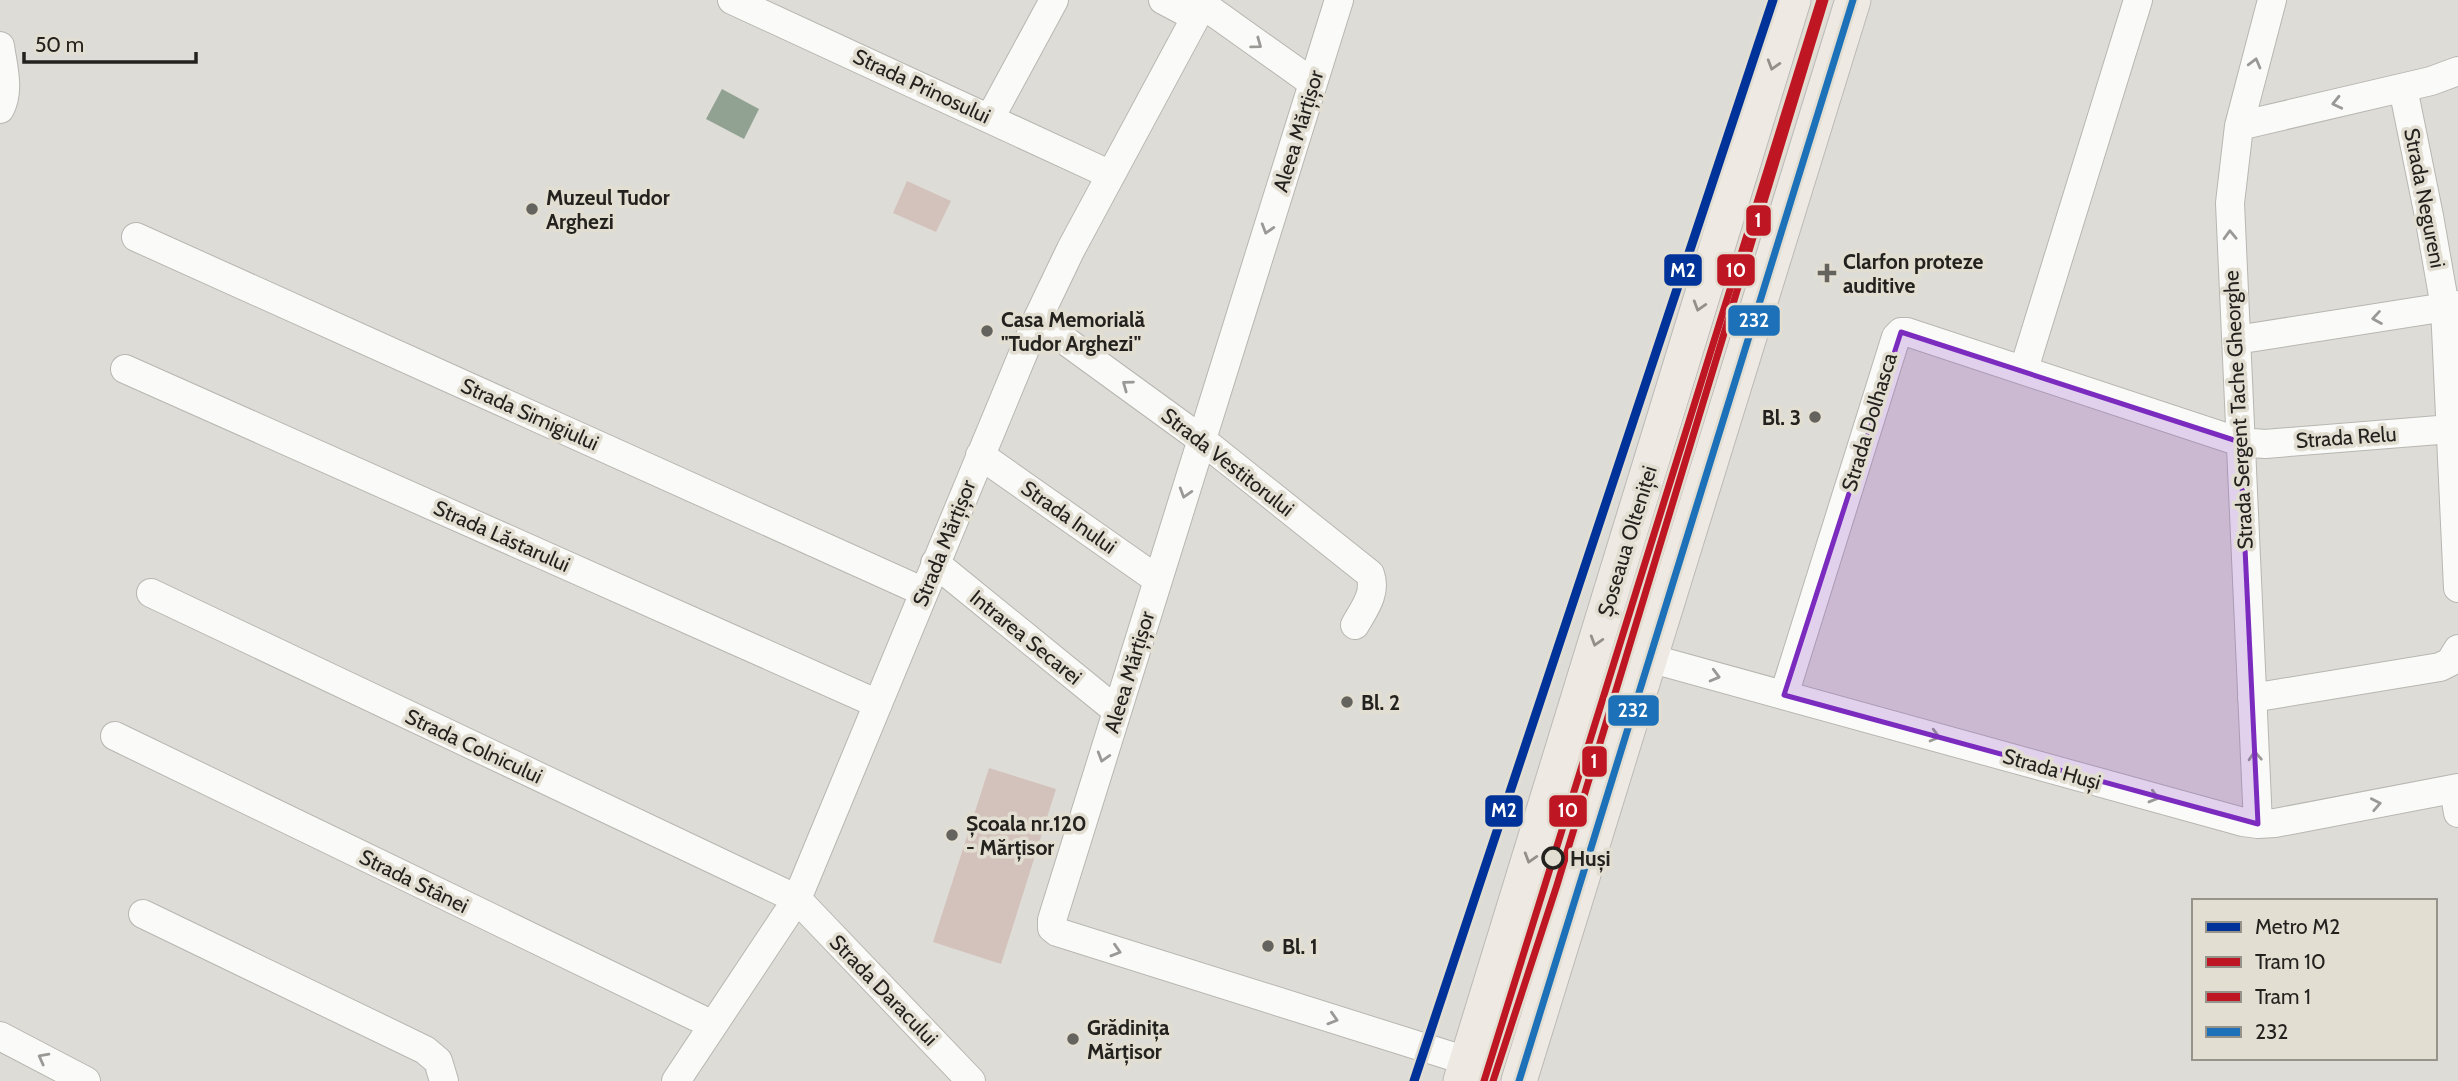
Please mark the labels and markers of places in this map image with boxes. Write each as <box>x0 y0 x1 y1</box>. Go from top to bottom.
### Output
place label: Muzeul Tudor Arghezi <box>546 185 670 234</box>
marker: Muzeul Tudor Arghezi <box>524 201 540 217</box>
place label: Clarfon proteze auditive <box>1843 249 1983 298</box>
marker: Clarfon proteze auditive <box>1817 263 1837 283</box>
place label: Casa Memorială "Tudor Arghezi" <box>1001 307 1146 356</box>
marker: Casa Memorială "Tudor Arghezi" <box>979 323 995 339</box>
place label: Bl. 3 <box>1762 405 1801 430</box>
marker: Bl. 3 <box>1807 409 1823 425</box>
place label: Bl. 2 <box>1361 690 1400 715</box>
marker: Bl. 2 <box>1339 694 1355 710</box>
place label: Școala nr.120 - Mărțisor <box>966 811 1087 862</box>
marker: Școala nr.120 - Mărțisor <box>944 827 960 843</box>
place label: Huși <box>1570 846 1611 873</box>
marker: Huși <box>1542 847 1564 869</box>
place label: Bl. 1 <box>1282 934 1318 959</box>
marker: Bl. 1 <box>1260 938 1276 954</box>
place label: Grădinița Mărțisor <box>1087 1015 1170 1066</box>
marker: Grădinița Mărțisor <box>1065 1031 1081 1047</box>

